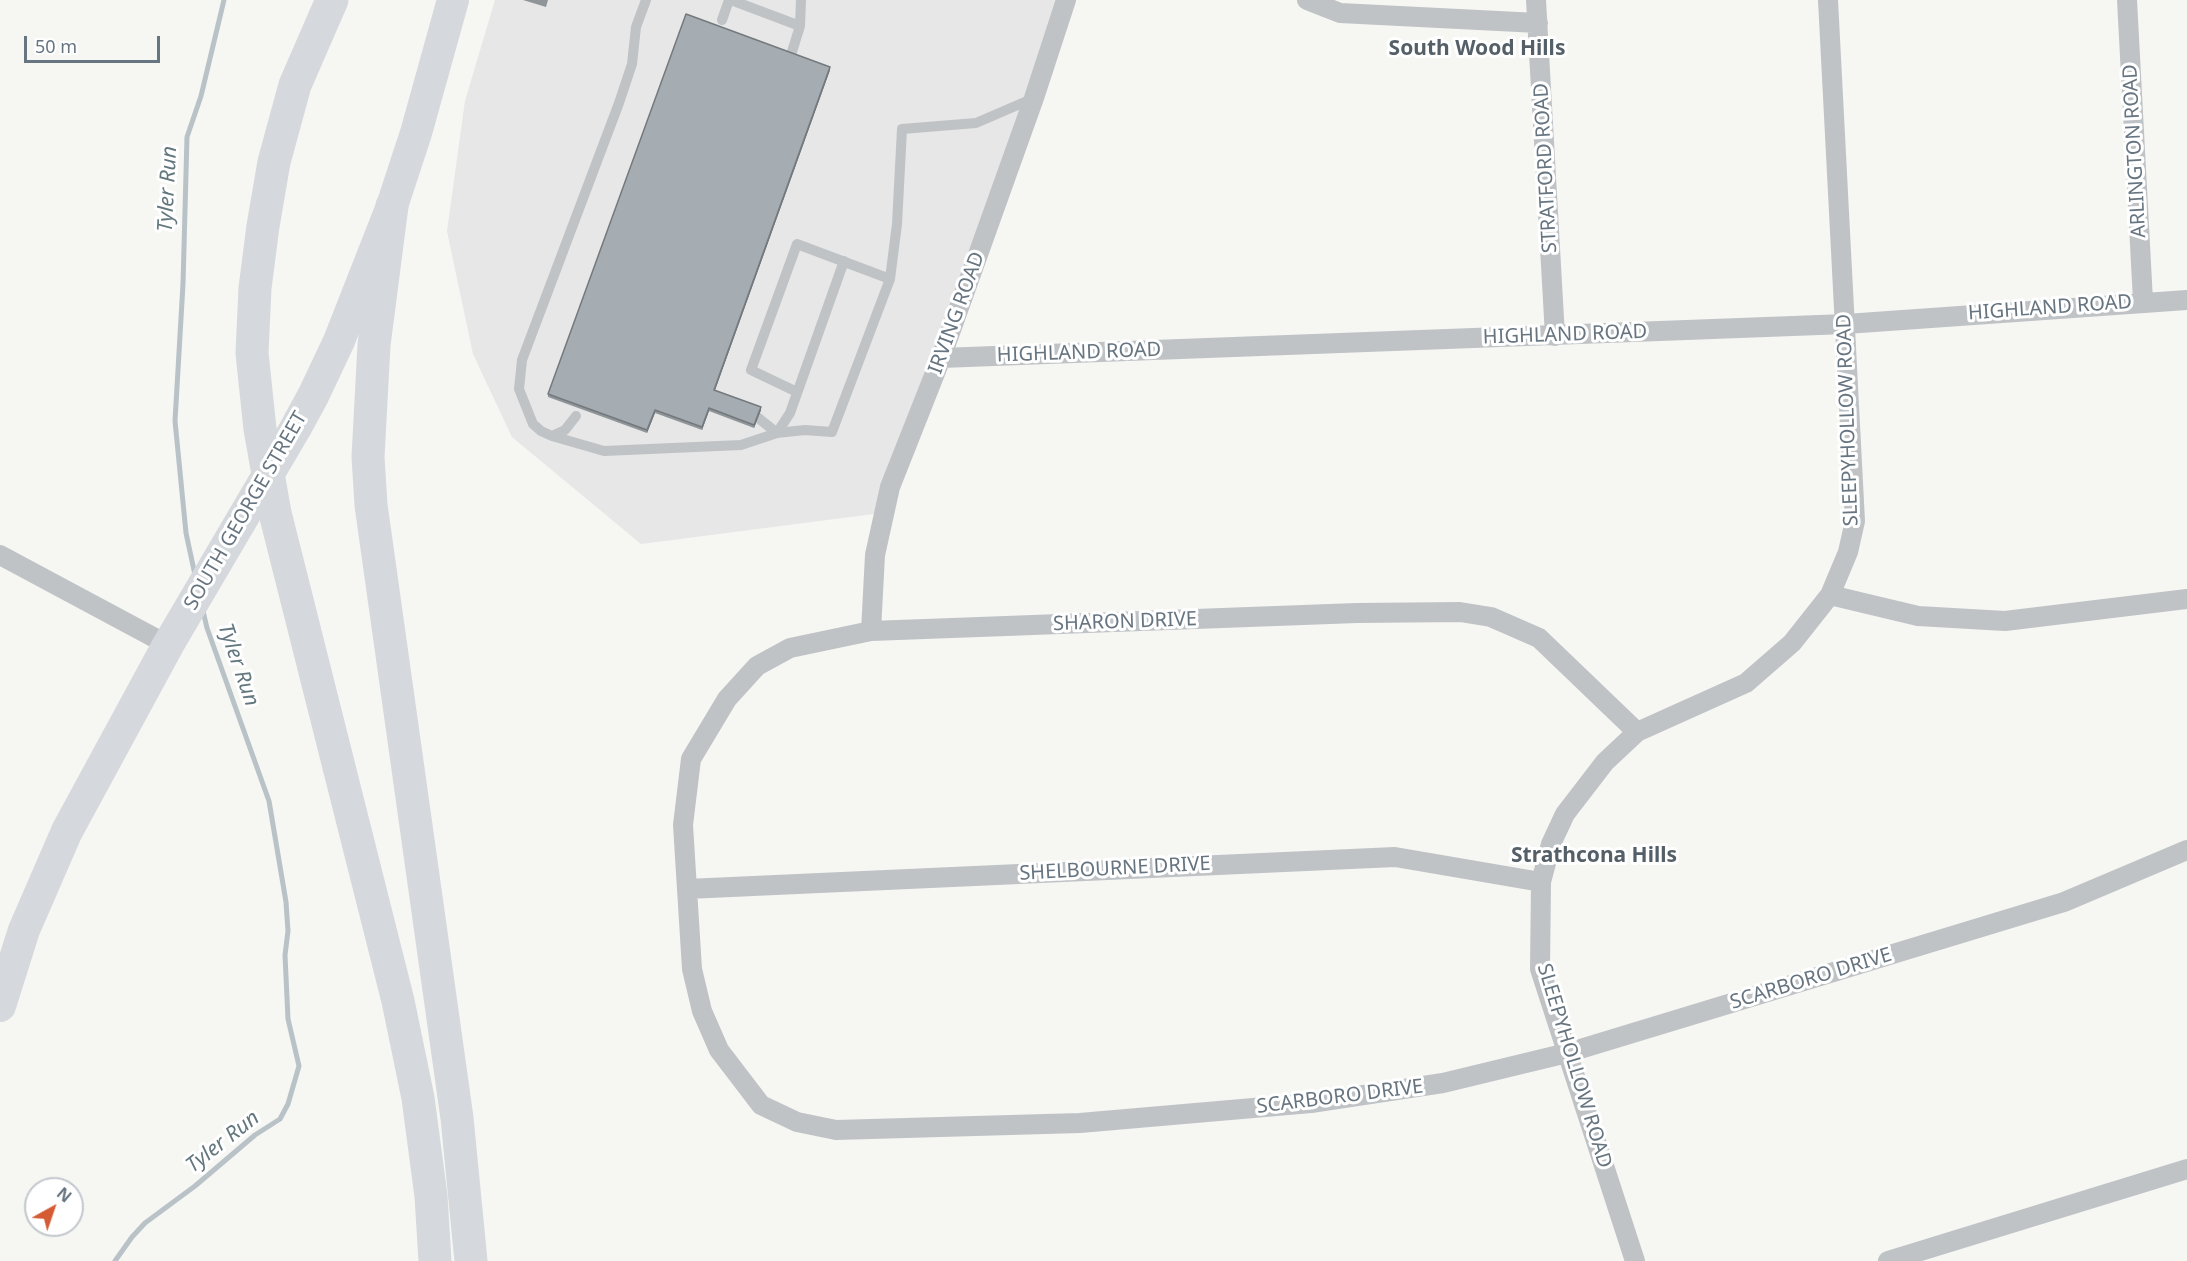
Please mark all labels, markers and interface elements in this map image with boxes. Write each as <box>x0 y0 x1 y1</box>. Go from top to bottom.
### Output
scale bar <box>27 24 164 62</box>
text: 50 m <box>35 34 77 58</box>
district label: South Wood Hills <box>1389 36 1565 62</box>
street label: ARLINGTON ROAD <box>2118 63 2152 239</box>
street label: STRATFORD ROAD <box>1530 82 1562 254</box>
water label: Tyler Run <box>153 145 183 233</box>
street label: IRVING ROAD <box>924 249 990 377</box>
street label: HIGHLAND ROAD <box>1967 290 2133 326</box>
street label: SLEEPYHOLLOW ROAD <box>1832 313 1864 527</box>
street label: HIGHLAND ROAD <box>1482 320 1648 350</box>
street label: HIGHLAND ROAD <box>996 338 1162 368</box>
street label: SOUTH GEORGE STREET <box>179 408 313 614</box>
street label: SHARON DRIVE <box>1053 607 1197 637</box>
water label: Tyler Run <box>212 620 264 710</box>
district label: Strathcona Hills <box>1511 843 1677 869</box>
street label: SHELBOURNE DRIVE <box>1019 852 1211 886</box>
street label: SCARBORO DRIVE <box>1727 943 1895 1015</box>
street label: SLEEPYHOLLOW ROAD <box>1531 961 1617 1171</box>
street label: SCARBORO DRIVE <box>1255 1075 1425 1119</box>
water label: Tyler Run <box>181 1106 265 1178</box>
north arrow <box>24 1177 84 1237</box>
text: N <box>52 1182 76 1207</box>

